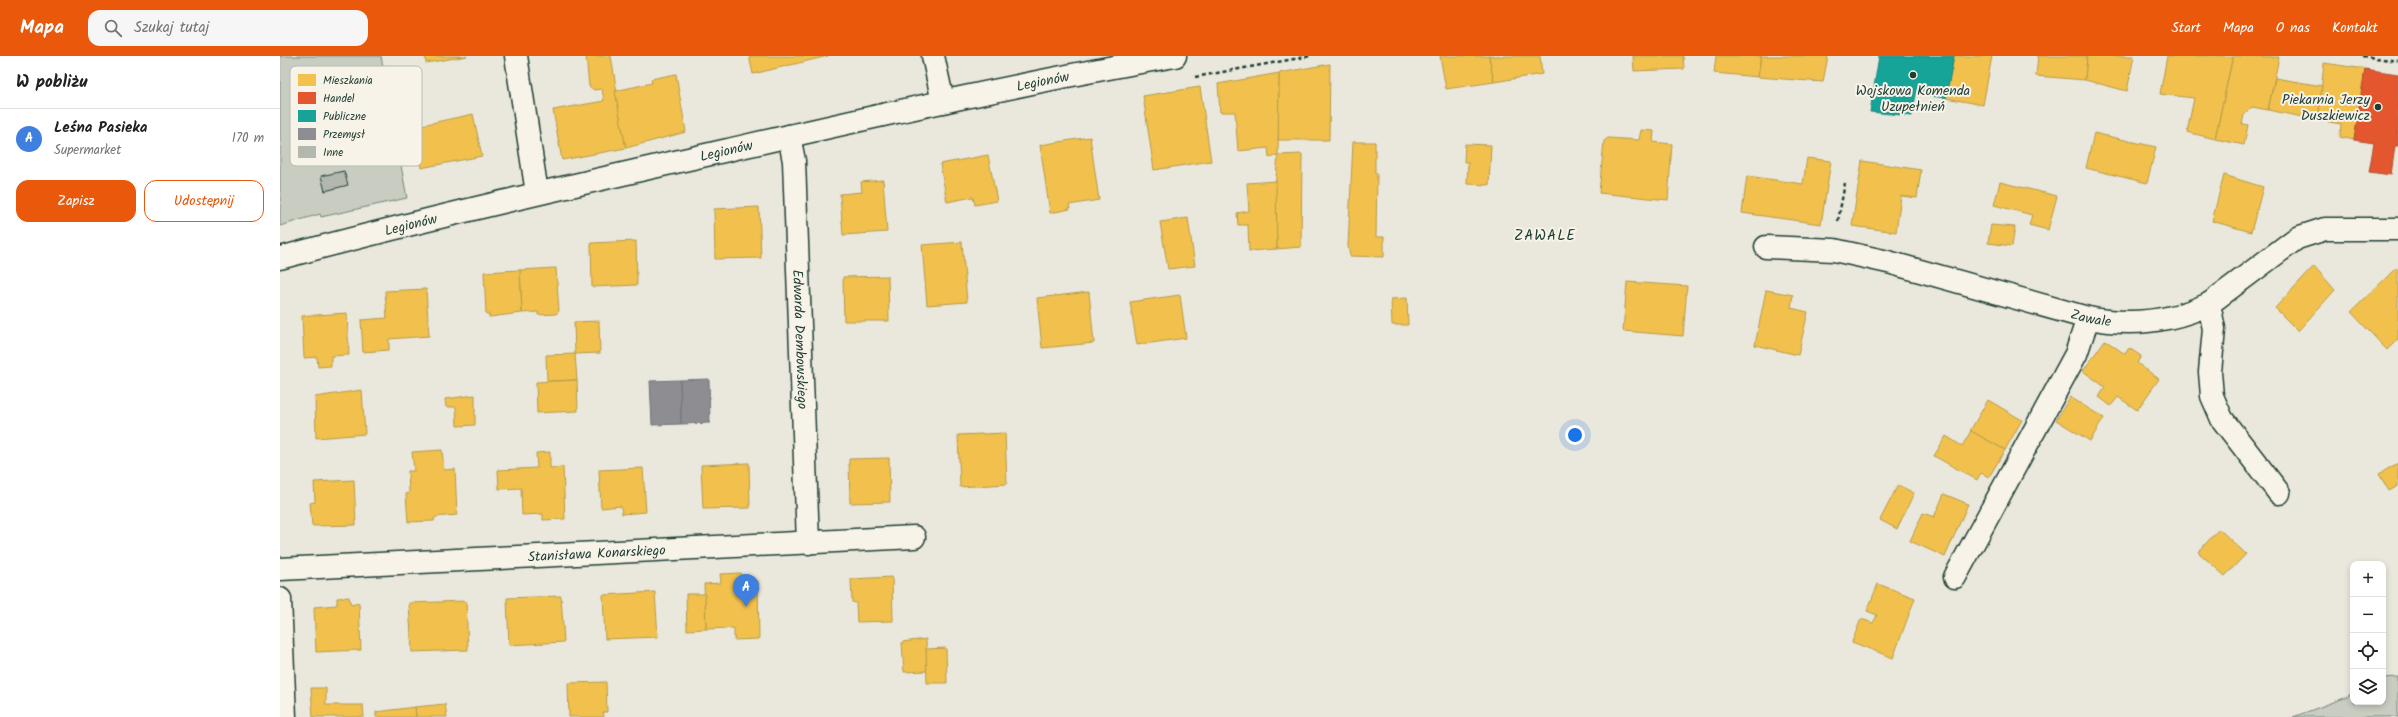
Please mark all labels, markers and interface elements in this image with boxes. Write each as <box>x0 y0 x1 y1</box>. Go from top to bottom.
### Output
search box <box>88 10 368 46</box>
text: Mapa <box>20 13 64 43</box>
text: Szukaj tutaj <box>134 16 209 40</box>
icon: search <box>102 17 124 39</box>
text: Start <box>2171 17 2201 39</box>
text: Mapa <box>2223 17 2254 39</box>
text: O nas <box>2276 17 2310 39</box>
text: Kontakt <box>2332 17 2378 39</box>
legend <box>290 66 422 166</box>
street label: Legionów <box>1014 66 1072 98</box>
text: W pobliżu <box>16 69 87 96</box>
marker: Wojskowa Komenda Uzupełnień <box>1908 70 1918 80</box>
text: Mieszkania <box>323 72 373 90</box>
place label: Wojskowa Komenda Uzupełnień <box>1856 80 1970 118</box>
place label: Piekarnia Jerzy Duszkiewicz <box>2282 89 2370 127</box>
text: Handel <box>323 90 355 108</box>
marker: Piekarnia Jerzy Duszkiewicz <box>2373 102 2383 112</box>
text: Publiczne <box>323 108 366 126</box>
text: Leśna Pasieka <box>54 116 147 140</box>
text: Przemysł <box>323 126 366 144</box>
text: A <box>25 128 33 149</box>
text: 170 m <box>232 128 264 149</box>
street label: Legionów <box>698 135 756 168</box>
text: Supermarket <box>54 140 121 161</box>
text: Inne <box>323 144 343 162</box>
button: Zapisz <box>16 180 136 222</box>
button: Udostępnij <box>144 180 264 222</box>
street label: Legionów <box>382 208 440 242</box>
district label: ZAWALE <box>1514 224 1576 248</box>
street label: Edwarda Dembowskiego <box>786 269 813 410</box>
street label: Zawale <box>2068 304 2113 333</box>
your location <box>1565 425 1585 445</box>
street label: Stanisława Konarskiego <box>527 540 666 568</box>
map controls <box>2350 561 2386 705</box>
button: + <box>2350 561 2386 597</box>
pin: A <box>733 574 759 607</box>
button: − <box>2350 597 2386 633</box>
button: locate <box>2350 633 2386 669</box>
button: layers <box>2350 669 2386 705</box>

